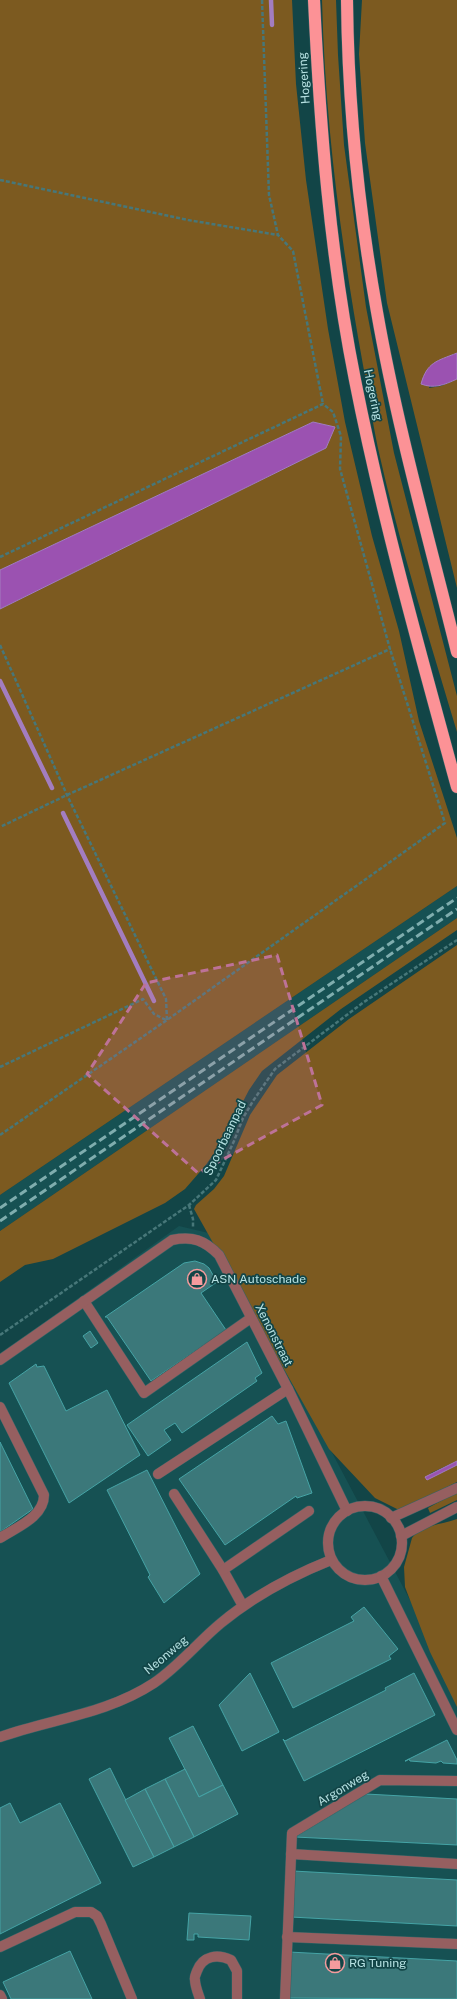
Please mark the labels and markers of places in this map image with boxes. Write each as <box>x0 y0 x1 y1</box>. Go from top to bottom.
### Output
shop icon: ASN Autoschade <box>186 1268 208 1290</box>
place label: ASN Autoschade <box>211 1272 306 1286</box>
shop icon: RG Tuning <box>324 1952 346 1974</box>
place label: RG Tuning <box>349 1956 407 1970</box>

